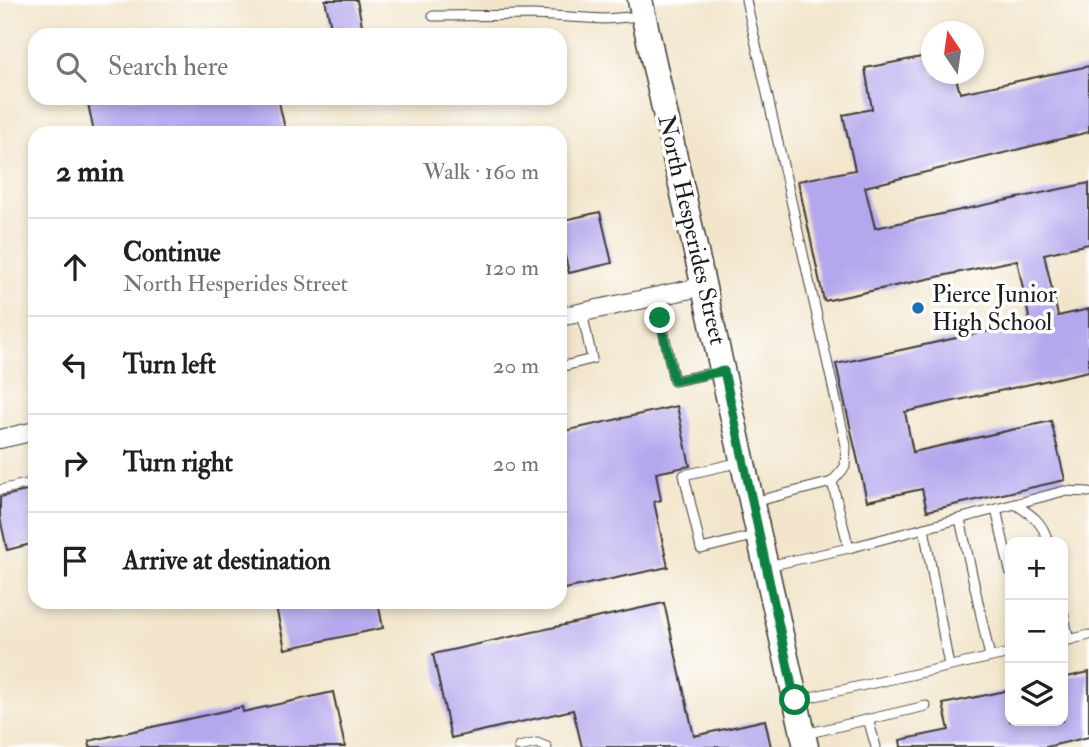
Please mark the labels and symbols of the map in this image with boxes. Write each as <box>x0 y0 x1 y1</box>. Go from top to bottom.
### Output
north arrow <box>921 21 984 84</box>
street label: North Hesperides Street <box>650 112 734 348</box>
place label: Pierce Junior High School <box>932 279 1057 338</box>
marker: Pierce Junior High School <box>910 300 926 316</box>
route end <box>644 302 675 333</box>
route start <box>779 684 810 715</box>

